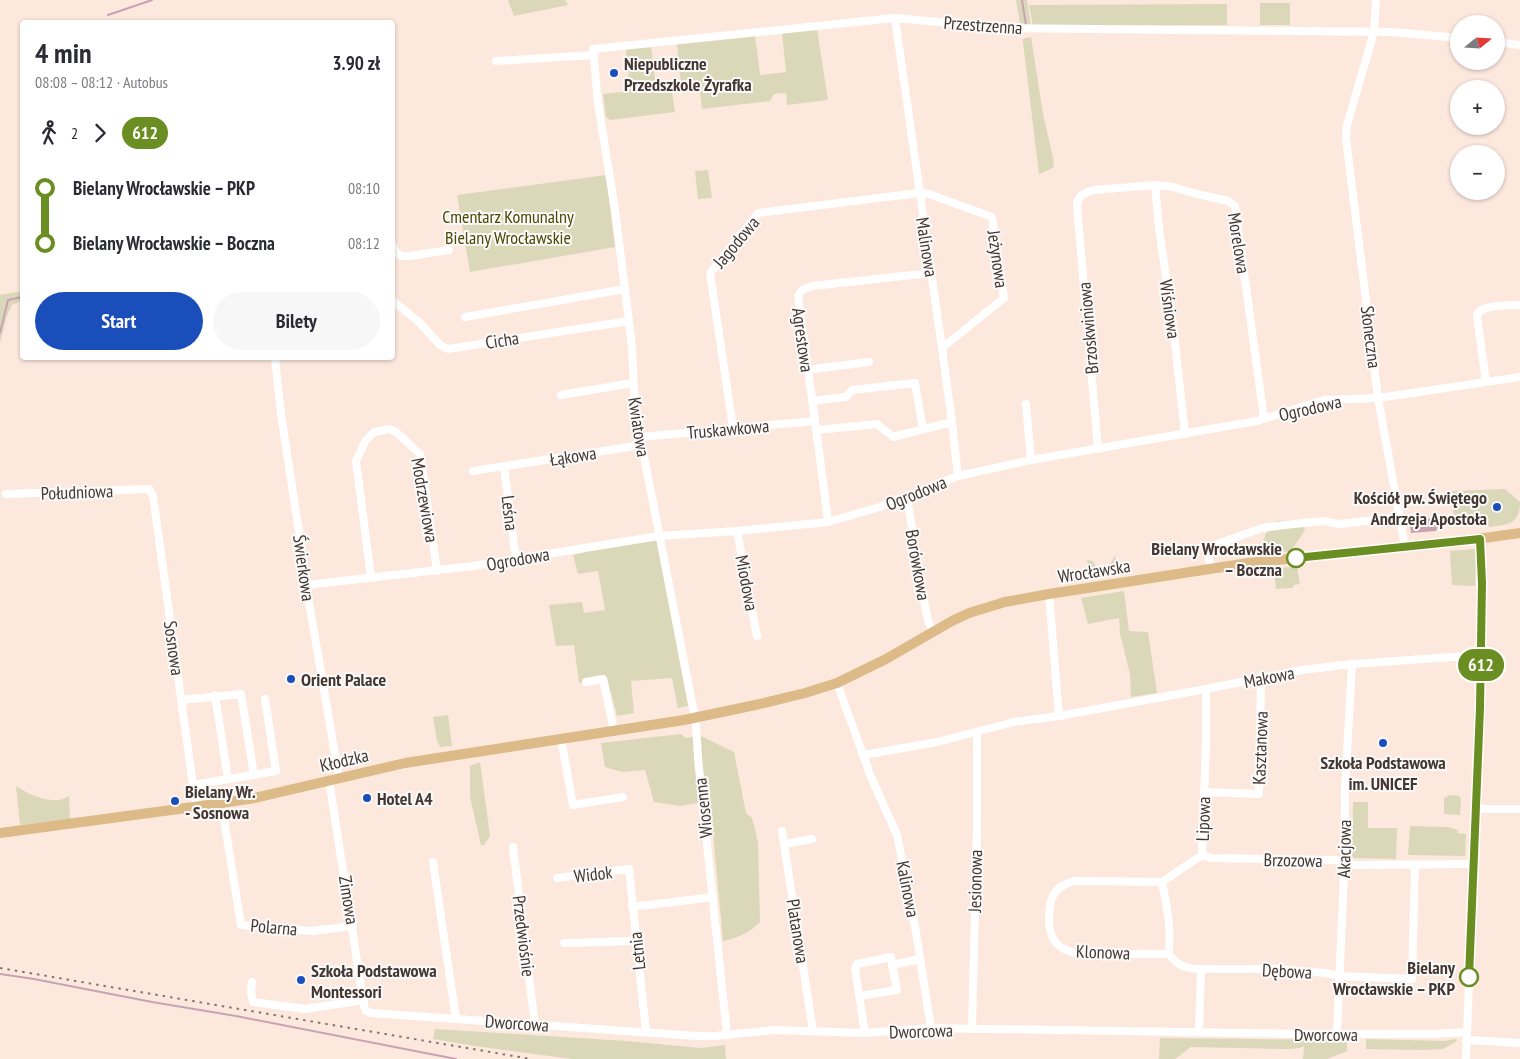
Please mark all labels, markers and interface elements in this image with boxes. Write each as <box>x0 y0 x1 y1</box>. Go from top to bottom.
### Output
street label: Przestrzenna <box>943 11 1023 39</box>
north arrow <box>1450 15 1505 70</box>
map controls <box>1450 15 1505 200</box>
text: 4 min <box>35 34 92 71</box>
text: 3.90 zł <box>333 51 380 75</box>
place label: Niepubliczne Przedszkole Żyrafka <box>624 52 752 96</box>
marker: Niepubliczne Przedszkole Żyrafka <box>608 67 620 79</box>
text: 08:08 – 08:12 · Autobus <box>35 72 168 92</box>
button: + <box>1450 80 1505 135</box>
icon: walk <box>35 119 63 147</box>
icon: forward <box>86 119 114 147</box>
text: 612 <box>132 121 158 144</box>
text: 2 <box>71 123 78 143</box>
button: − <box>1450 145 1505 200</box>
text: Bielany Wrocławskie – PKP <box>73 176 255 200</box>
text: 08:10 <box>348 178 380 198</box>
park label: Cmentarz Komunalny Bielany Wrocławskie <box>442 205 574 249</box>
street label: Morelowa <box>1223 211 1255 275</box>
street label: Jagodowa <box>707 212 764 273</box>
street label: Malinowa <box>911 216 943 278</box>
street label: Jeżynowa <box>982 228 1013 289</box>
text: Bielany Wrocławskie – Boczna <box>73 231 275 255</box>
text: 08:12 <box>348 233 380 253</box>
street label: Wiśniowa <box>1154 278 1186 340</box>
street label: Brzoskwiniowa <box>1073 281 1103 375</box>
button: Start <box>35 292 203 350</box>
button: Bilety <box>213 292 380 350</box>
street label: Słoneczna <box>1356 304 1386 370</box>
street label: Agrestowa <box>787 306 819 374</box>
street label: Cicha <box>484 326 520 354</box>
street label: Ogrodowa <box>1276 390 1344 426</box>
street label: Kwiatowa <box>623 396 655 458</box>
street label: Truskawkowa <box>686 414 770 444</box>
street label: Łąkowa <box>548 441 598 471</box>
street label: Modrzewiowa <box>406 456 444 544</box>
street label: Ogrodowa <box>882 470 950 516</box>
street label: Południowa <box>40 479 114 505</box>
place label: Kościół pw. Świętego Andrzeja Apostoła <box>1354 486 1487 530</box>
street label: Leśna <box>496 494 524 532</box>
marker: Kościół pw. Świętego Andrzeja Apostoła <box>1491 501 1503 513</box>
street label: Borówkowa <box>900 528 936 602</box>
street label: Świerkowa <box>288 533 320 603</box>
place label: Bielany Wrocławskie – Boczna <box>1151 537 1282 581</box>
street label: Ogrodowa <box>485 542 551 576</box>
marker: Bielany Wrocławskie – Boczna <box>1286 548 1306 568</box>
street label: Miodowa <box>730 553 764 613</box>
street label: Wrocławska <box>1056 554 1132 588</box>
street label: Sosnowa <box>159 619 189 677</box>
line badge: 612 <box>1452 649 1510 681</box>
text: 612 <box>1468 653 1494 676</box>
street label: Makowa <box>1242 661 1296 693</box>
place label: Orient Palace <box>301 668 386 691</box>
marker: Orient Palace <box>285 673 297 685</box>
street label: Kasztanowa <box>1247 711 1273 785</box>
marker: Szkoła Podstawowa im. UNICEF <box>1377 737 1389 749</box>
street label: Kłodzka <box>317 743 371 777</box>
place label: Szkoła Podstawowa im. UNICEF <box>1320 751 1446 795</box>
street label: Wiosenna <box>688 777 718 839</box>
place label: Bielany Wr. - Sosnowa <box>185 780 256 824</box>
place label: Hotel A4 <box>377 787 433 810</box>
marker: Hotel A4 <box>361 792 373 804</box>
marker: Bielany Wr. - Sosnowa <box>169 795 181 807</box>
street label: Lipowa <box>1191 796 1215 842</box>
street label: Akacjowa <box>1332 820 1356 878</box>
street label: Brzozowa <box>1263 848 1323 872</box>
street label: Jesionowa <box>963 849 987 914</box>
street label: Kalinowa <box>891 859 925 919</box>
street label: Widok <box>572 860 614 888</box>
street label: Zimowa <box>334 874 364 926</box>
street label: Przedwiośnie <box>508 894 540 978</box>
street label: Platanowa <box>782 897 814 965</box>
street label: Polarna <box>250 914 298 940</box>
street label: Letnia <box>624 931 650 971</box>
street label: Klonowa <box>1076 940 1130 964</box>
place label: Bielany Wrocławskie – PKP <box>1332 956 1456 1000</box>
street label: Dębowa <box>1261 958 1313 984</box>
place label: Szkoła Podstawowa Montessori <box>311 959 437 1003</box>
marker: Bielany Wrocławskie – PKP <box>1459 967 1479 987</box>
marker: Szkoła Podstawowa Montessori <box>295 974 307 986</box>
street label: Dworcowa <box>484 1009 550 1037</box>
street label: Dworcowa <box>889 1018 953 1044</box>
street label: Dworcowa <box>1294 1023 1358 1046</box>

